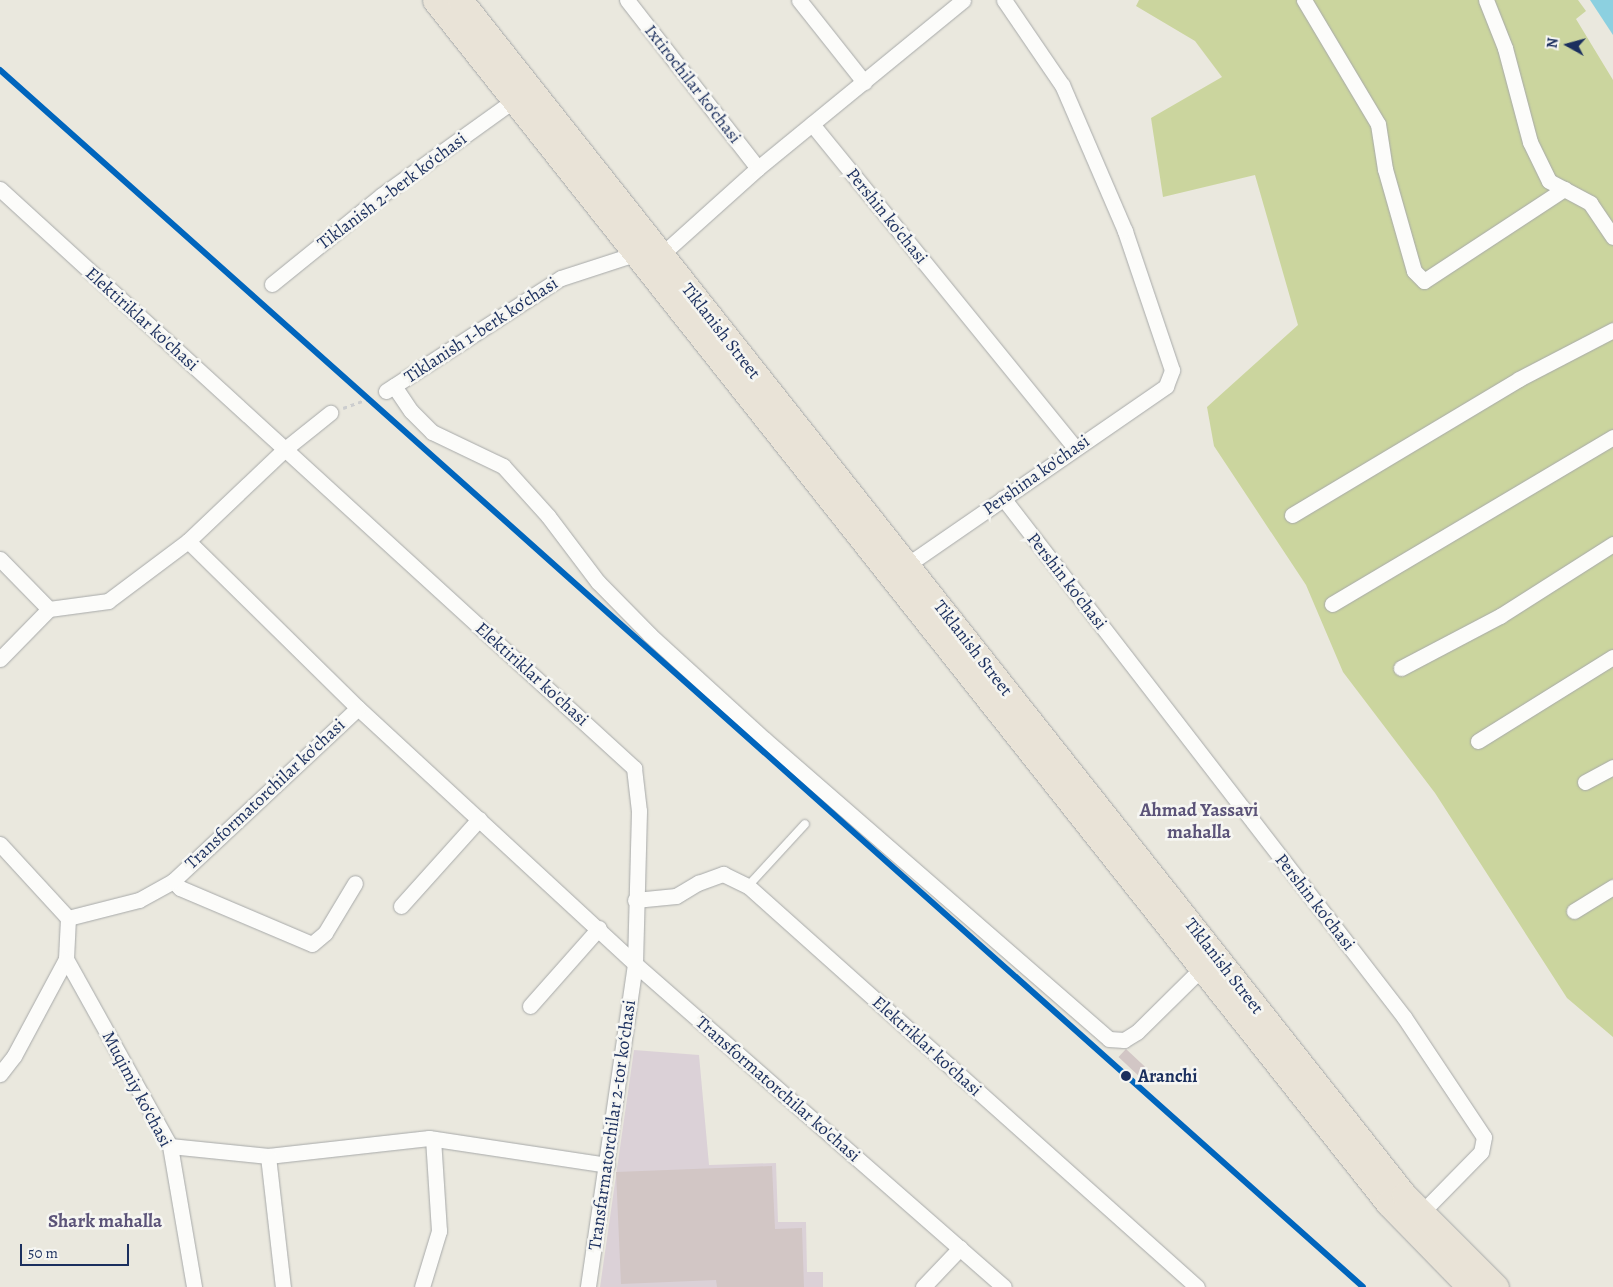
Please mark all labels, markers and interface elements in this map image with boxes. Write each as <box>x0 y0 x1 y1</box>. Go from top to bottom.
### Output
street label: Ixtirochilar ko‘chasi <box>640 20 746 148</box>
north arrow <box>1543 20 1593 70</box>
text: N <box>1543 37 1563 49</box>
street label: Tiklanish 2-berk ko‘chasi <box>313 128 471 254</box>
street label: Pershin ko'chasi <box>842 164 932 268</box>
street label: Elektiriklar ko'chasi <box>81 263 203 375</box>
street label: Tiklanish 1-berk ko‘chasi <box>400 272 562 388</box>
street label: Tiklanish Street <box>677 279 765 383</box>
street label: Pershina ko'chasi <box>978 430 1094 520</box>
street label: Pershin ko'chasi <box>1022 528 1112 634</box>
street label: Tiklanish Street <box>929 596 1017 700</box>
street label: Elektiriklar ko'chasi <box>471 618 593 730</box>
street label: Transformatorchilar ko'chasi <box>180 714 350 874</box>
district label: Ahmad Yassavi mahalla <box>1140 800 1258 844</box>
street label: Pershin ko'chasi <box>1270 849 1360 955</box>
street label: Tiklanish Street <box>1180 914 1268 1018</box>
street label: Elektriklar ko‘chasi <box>868 991 986 1101</box>
street label: Transfarmatorchilar 2-tor koʻchasi <box>584 998 640 1252</box>
street label: Transformatorchilar ko'chasi <box>691 1012 865 1166</box>
street label: Muqimiy ko‘chasi <box>97 1027 177 1151</box>
place label: Aranchi <box>1138 1065 1198 1087</box>
marker: Aranchi <box>1118 1068 1134 1084</box>
district label: Shark mahalla <box>48 1211 162 1233</box>
scale bar <box>22 1234 131 1266</box>
text: 50 m <box>28 1243 58 1263</box>

